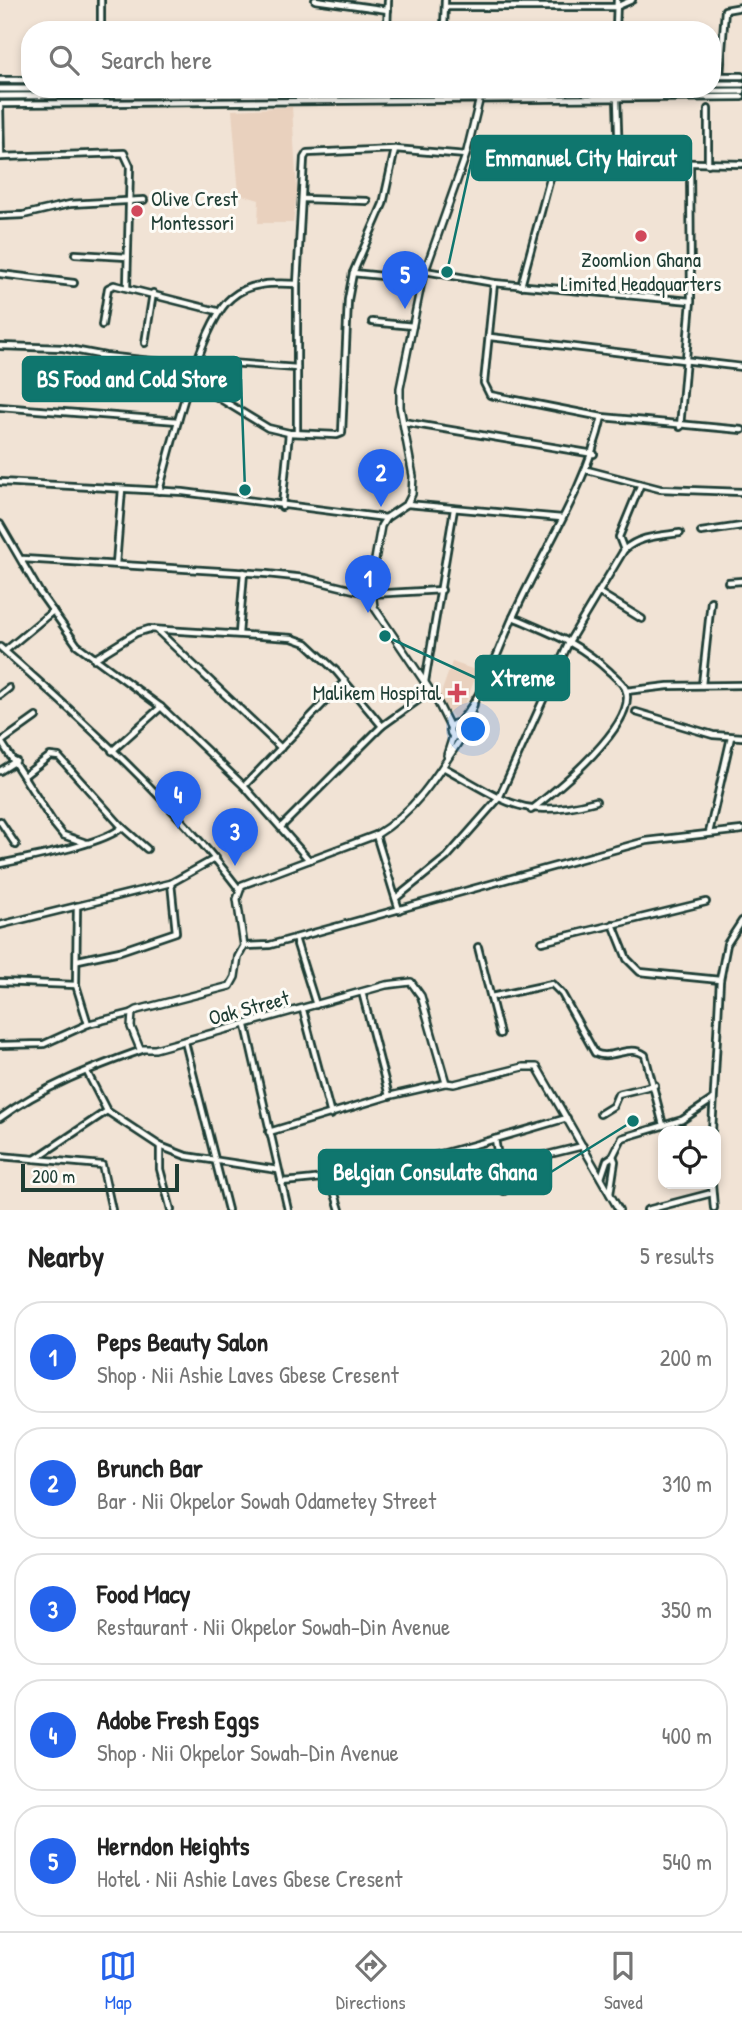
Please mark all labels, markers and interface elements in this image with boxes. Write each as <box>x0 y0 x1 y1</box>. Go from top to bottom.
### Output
search box <box>21 21 721 98</box>
icon: search <box>45 41 83 79</box>
text: Search here <box>101 42 212 77</box>
callout: Emmanuel City Haircut <box>472 136 691 180</box>
text: Emmanuel City Haircut <box>485 142 678 174</box>
place label: Olive Crest Montessori <box>151 184 239 237</box>
marker: Olive Crest Montessori <box>129 203 145 219</box>
marker: Zoomlion Ghana Limited Headquarters <box>633 228 649 244</box>
place label: Zoomlion Ghana Limited Headquarters <box>561 245 721 298</box>
pin: 5 <box>382 251 428 309</box>
callout: BS Food and Cold Store <box>23 357 241 401</box>
text: BS Food and Cold Store <box>37 363 228 394</box>
pin: 2 <box>358 449 404 507</box>
pin: 1 <box>345 555 391 613</box>
callout: Xtreme <box>476 656 569 700</box>
text: Xtreme <box>491 662 556 693</box>
place label: Malikem Hospital <box>313 678 441 707</box>
marker: Malikem Hospital <box>447 683 467 703</box>
your location <box>456 712 490 746</box>
pin: 4 <box>155 771 201 829</box>
pin: 3 <box>212 808 258 866</box>
street label: Oak Street <box>205 983 293 1032</box>
map controls <box>658 1126 721 1189</box>
button: locate <box>658 1126 721 1189</box>
callout: Belgian Consulate Ghana <box>319 1150 551 1194</box>
text: Belgian Consulate Ghana <box>333 1156 537 1188</box>
scale bar <box>21 1161 178 1193</box>
text: 200 m <box>32 1163 75 1189</box>
text: Nearby <box>28 1236 104 1276</box>
text: 5 results <box>640 1240 714 1271</box>
text: Peps Beauty Salon <box>97 1324 268 1359</box>
text: 1 <box>49 1342 57 1373</box>
text: 200 m <box>660 1342 712 1373</box>
text: Shop · Nii Ashie Laves Gbese Cresent <box>97 1359 399 1390</box>
text: Brunch Bar <box>97 1450 203 1485</box>
text: 2 <box>48 1468 58 1499</box>
text: 310 m <box>662 1468 712 1499</box>
text: Bar · Nii Okpelor Sowah Odametey Street <box>97 1485 436 1516</box>
text: Food Macy <box>97 1576 191 1611</box>
text: 3 <box>48 1594 58 1625</box>
text: 350 m <box>661 1594 712 1625</box>
text: Restaurant · Nii Okpelor Sowah-Din Avenue <box>97 1611 450 1642</box>
text: Adobe Fresh Eggs <box>97 1702 259 1737</box>
text: 4 <box>49 1720 57 1751</box>
text: 400 m <box>662 1720 712 1751</box>
text: Shop · Nii Okpelor Sowah-Din Avenue <box>97 1737 399 1768</box>
text: Herndon Heights <box>97 1828 249 1863</box>
text: 5 <box>48 1846 58 1877</box>
text: 540 m <box>662 1846 712 1877</box>
text: Hotel · Nii Ashie Laves Gbese Cresent <box>97 1863 403 1894</box>
tab: Map <box>99 1947 137 2015</box>
tab: Directions <box>336 1947 406 2015</box>
tab: Saved <box>604 1947 643 2015</box>

